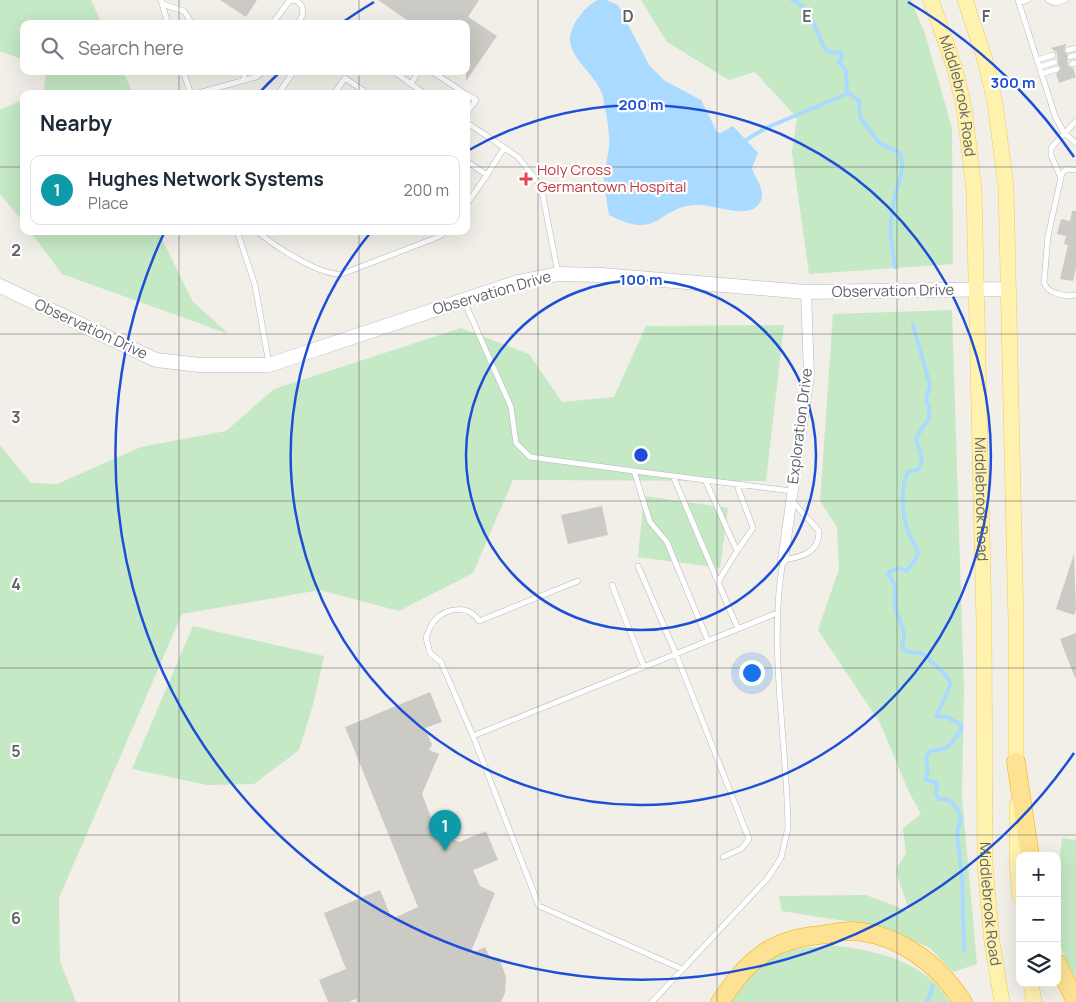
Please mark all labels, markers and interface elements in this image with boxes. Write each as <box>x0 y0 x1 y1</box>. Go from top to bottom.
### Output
text: D <box>622 5 634 27</box>
text: E <box>802 5 812 27</box>
text: F <box>982 5 991 27</box>
search box <box>20 20 470 75</box>
street label: Middlebrook Road <box>934 32 981 158</box>
icon: search <box>38 34 66 62</box>
text: Search here <box>78 35 184 61</box>
text: 300 m <box>991 72 1035 93</box>
text: 200 m <box>618 94 664 115</box>
text: Nearby <box>40 109 112 137</box>
place label: Holy Cross Germantown Hospital <box>537 159 687 197</box>
text: Hughes Network Systems <box>88 166 324 192</box>
marker: Holy Cross Germantown Hospital <box>519 172 533 186</box>
text: 1 <box>53 179 61 201</box>
text: 200 m <box>404 179 449 201</box>
text: Place <box>88 192 128 214</box>
text: 2 <box>11 239 21 261</box>
street label: Observation Drive <box>430 265 554 320</box>
text: 100 m <box>620 269 662 290</box>
street label: Observation Drive <box>832 279 955 302</box>
street label: Observation Drive <box>31 293 151 364</box>
street label: Exploration Drive <box>782 367 817 485</box>
text: 3 <box>11 406 21 428</box>
street label: Middlebrook Road <box>970 437 994 561</box>
centre of rings <box>632 446 650 464</box>
text: 4 <box>11 573 21 595</box>
your location <box>739 660 765 686</box>
text: 5 <box>11 740 21 762</box>
pin: 1 <box>429 810 461 851</box>
street label: Middlebrook Road <box>975 842 1007 967</box>
map controls <box>1016 852 1061 987</box>
button: + <box>1016 852 1061 897</box>
button: − <box>1016 897 1061 942</box>
text: 6 <box>11 907 21 929</box>
button: layers <box>1016 942 1061 987</box>

